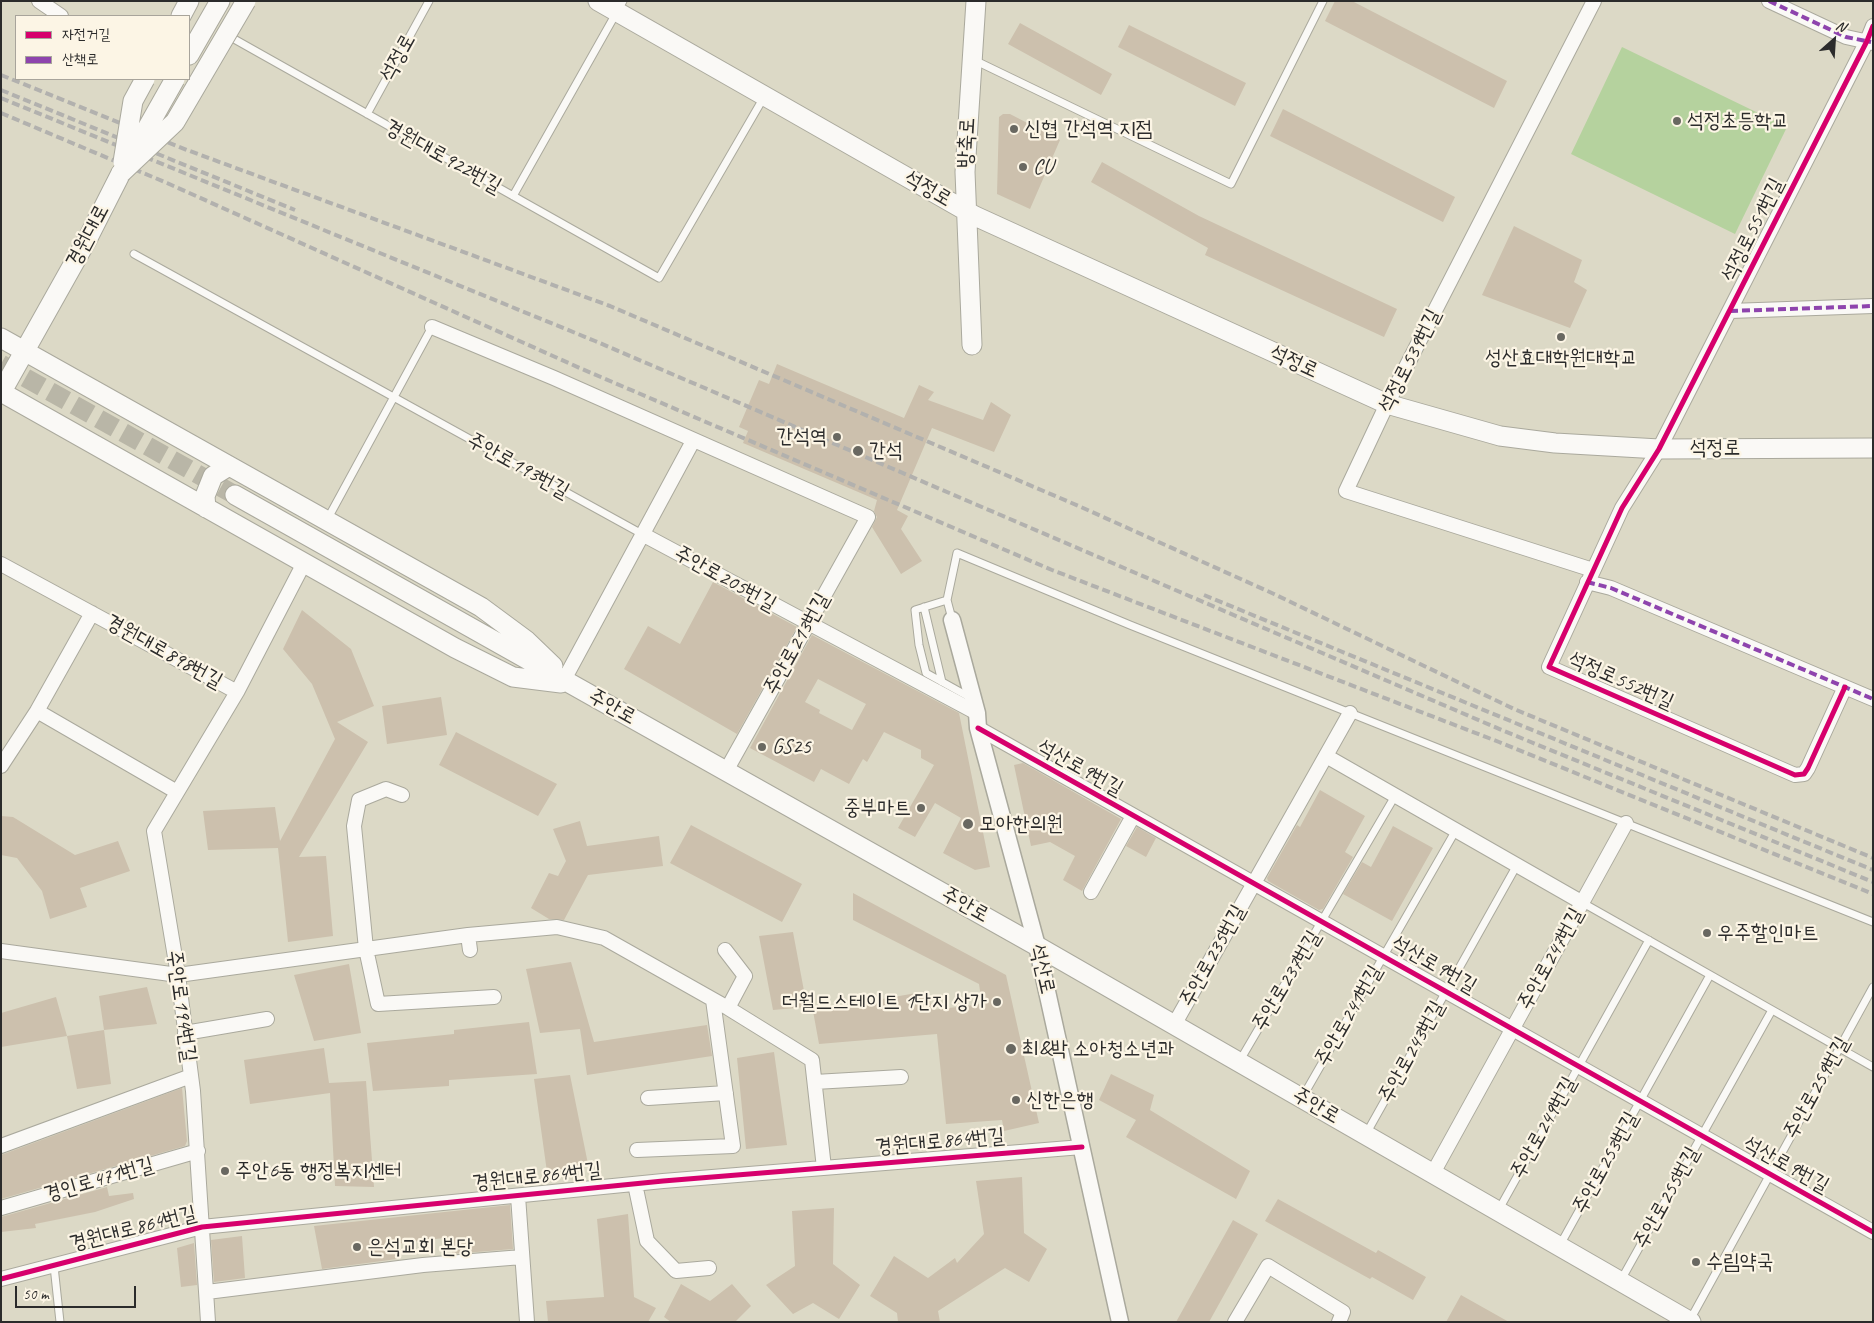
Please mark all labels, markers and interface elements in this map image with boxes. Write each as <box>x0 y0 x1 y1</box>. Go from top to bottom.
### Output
legend <box>15 15 190 80</box>
north arrow <box>1809 15 1859 65</box>
text: N <box>1833 17 1848 36</box>
text: 자전거길 <box>62 25 110 44</box>
street label: 석정로 <box>375 30 421 86</box>
text: 산책로 <box>62 50 98 69</box>
place label: 석정초등학교 <box>1687 108 1788 134</box>
street label: 경원대로922번길 <box>380 115 506 199</box>
marker: 석정초등학교 <box>1671 115 1683 127</box>
place label: 신협 간석역 지점 <box>1024 116 1152 142</box>
street label: 방축로 <box>953 117 981 169</box>
marker: 신협 간석역 지점 <box>1008 123 1020 135</box>
place label: CU <box>1033 154 1053 180</box>
marker: CU <box>1017 161 1029 173</box>
street label: 석정로 <box>900 165 956 213</box>
street label: 석정로551번길 <box>1716 174 1790 286</box>
street label: 경원대로 <box>61 200 115 272</box>
street label: 석정로539번길 <box>1373 305 1447 417</box>
marker: 성산효대학원대학교 <box>1555 331 1567 343</box>
street label: 석정로 <box>1266 340 1322 384</box>
place label: 성산효대학원대학교 <box>1485 345 1637 371</box>
place label: 간석역 <box>776 424 827 450</box>
street label: 주안로193번길 <box>463 428 573 504</box>
marker: 간석역 <box>831 431 843 443</box>
street label: 석정로 <box>1690 435 1740 461</box>
place label: 간석 <box>869 438 903 464</box>
marker: 간석 <box>851 444 865 458</box>
street label: 주안로205번길 <box>670 541 780 617</box>
street label: 주안로213번길 <box>759 589 835 699</box>
street label: 경원대로898번길 <box>101 610 227 694</box>
street label: 석정로552번길 <box>1564 647 1678 715</box>
street label: 주안로 <box>584 684 640 730</box>
place label: GS25 <box>772 734 811 760</box>
street label: 석산로9번길 <box>1033 734 1127 802</box>
marker: GS25 <box>756 741 768 753</box>
place label: 중부마트 <box>843 795 911 821</box>
marker: 중부마트 <box>915 802 927 814</box>
place label: 모아한의원 <box>979 811 1063 837</box>
marker: 모아한의원 <box>961 817 975 831</box>
street label: 주안로 <box>937 882 993 928</box>
street label: 주안로235번길 <box>1175 901 1251 1011</box>
street label: 주안로247번길 <box>1513 904 1589 1014</box>
place label: 우주할인마트 <box>1717 920 1818 946</box>
street label: 주안로237번길 <box>1247 926 1327 1036</box>
marker: 우주할인마트 <box>1701 927 1713 939</box>
street label: 석산로9번길 <box>1387 931 1481 999</box>
street label: 석산로 <box>1024 941 1060 997</box>
street label: 주안로194번길 <box>161 948 201 1064</box>
street label: 주안로241번길 <box>1310 961 1388 1071</box>
place label: 더월드스테이트 1단지 상가 <box>782 989 987 1015</box>
marker: 더월드스테이트 1단지 상가 <box>991 996 1003 1008</box>
street label: 주안로243번길 <box>1374 997 1450 1107</box>
street label: 주안로259번길 <box>1779 1033 1855 1143</box>
place label: 최&박 소아청소년과 <box>1022 1036 1174 1062</box>
marker: 최&박 소아청소년과 <box>1004 1042 1018 1056</box>
street label: 주안로249번길 <box>1506 1073 1582 1183</box>
street label: 주안로 <box>1288 1082 1344 1130</box>
place label: 신한은행 <box>1026 1087 1094 1113</box>
marker: 신한은행 <box>1010 1094 1022 1106</box>
street label: 주안로253번길 <box>1568 1108 1644 1218</box>
street label: 경원대로864번길 <box>874 1124 1006 1160</box>
street label: 석산로9번길 <box>1739 1131 1833 1199</box>
street label: 주안로255번길 <box>1629 1143 1705 1253</box>
street label: 경인로471번길 <box>41 1152 157 1208</box>
place label: 주안6동 행정복지센터 <box>235 1158 402 1184</box>
street label: 경원대로864번길 <box>471 1158 603 1196</box>
marker: 주안6동 행정복지센터 <box>219 1165 231 1177</box>
street label: 경원대로864번길 <box>67 1201 199 1257</box>
place label: 은석교회 본당 <box>367 1234 473 1260</box>
marker: 은석교회 본당 <box>351 1241 363 1253</box>
place label: 수림약국 <box>1706 1249 1774 1275</box>
marker: 수림약국 <box>1690 1256 1702 1268</box>
scale bar <box>18 1276 139 1308</box>
text: 50 m <box>23 1285 49 1304</box>

